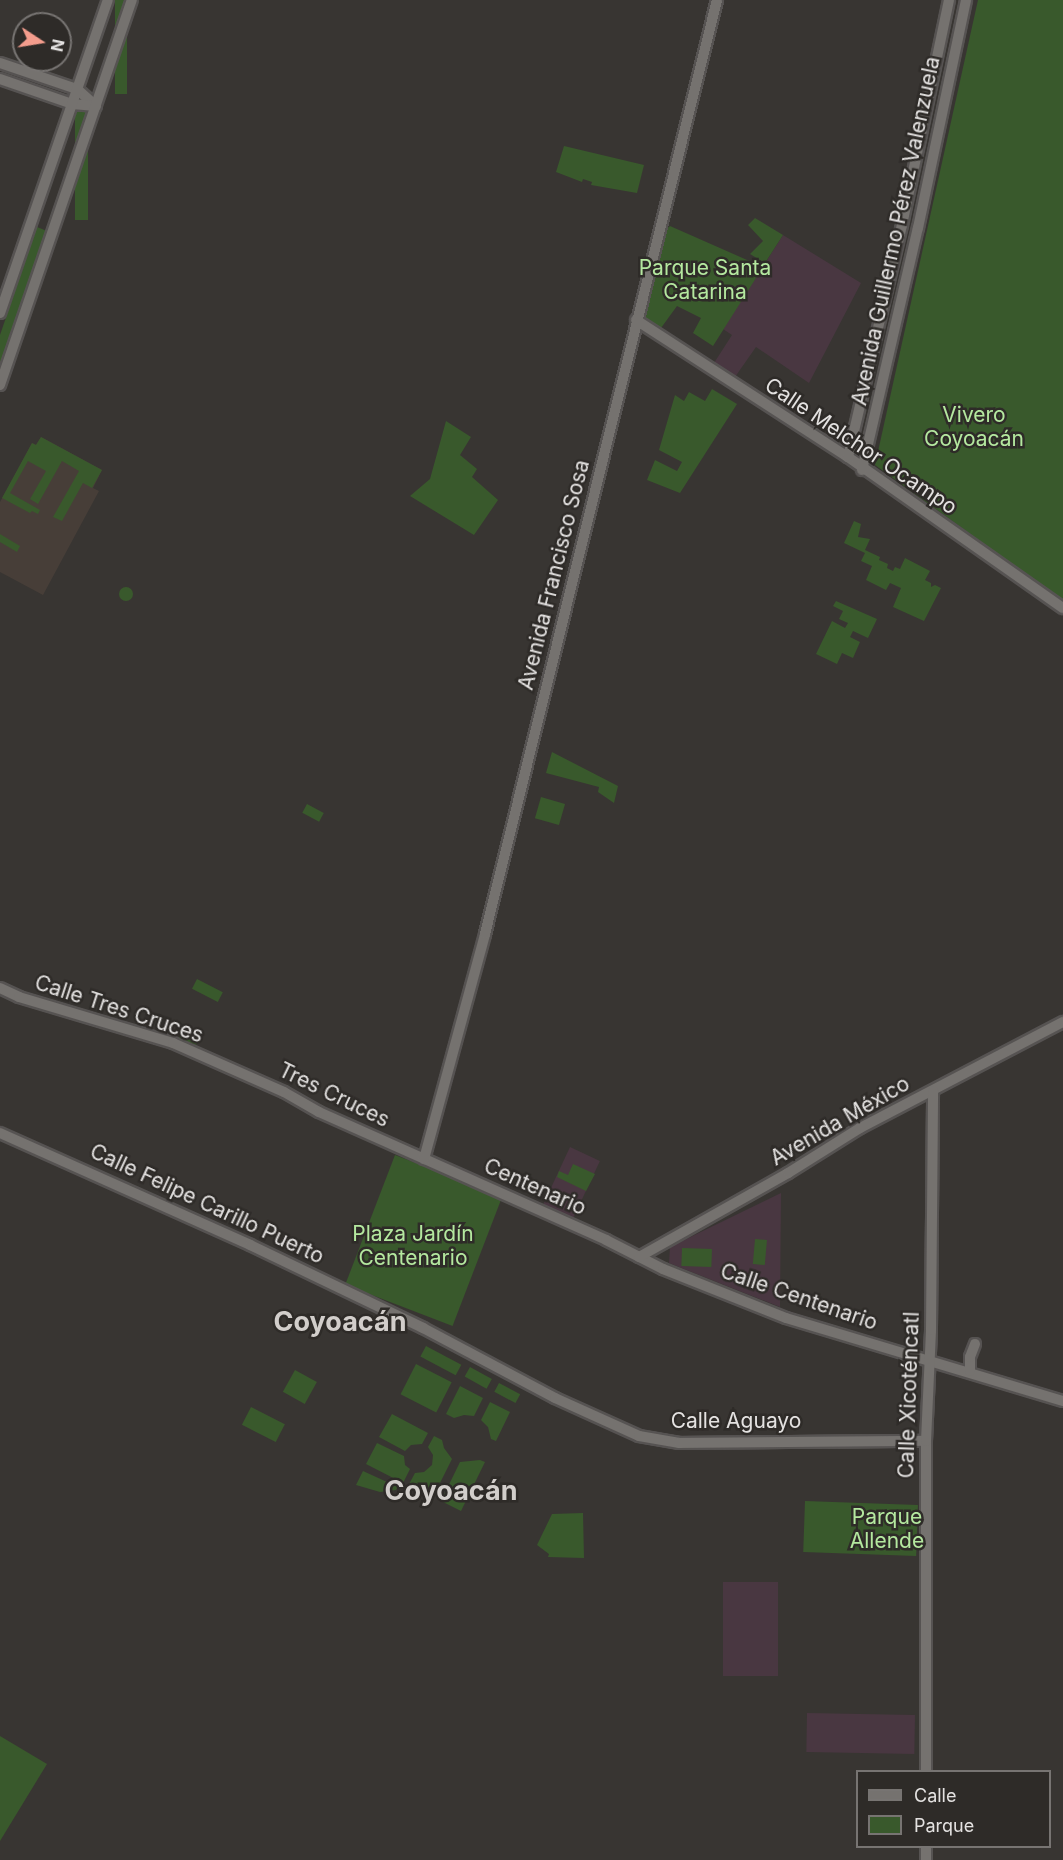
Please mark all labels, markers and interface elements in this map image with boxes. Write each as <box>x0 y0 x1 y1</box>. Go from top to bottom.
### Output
north arrow <box>12 12 72 72</box>
text: N <box>47 37 69 53</box>
street label: Avenida Guillermo Pérez Valenzuela <box>847 54 945 408</box>
park label: Parque Santa Catarina <box>639 255 771 305</box>
street label: Calle Melchor Ocampo <box>760 372 962 520</box>
park label: Vivero Coyoacán <box>924 402 1024 452</box>
street label: Avenida Francisco Sosa <box>513 457 595 693</box>
street label: Calle Tres Cruces <box>32 970 206 1048</box>
street label: Tres Cruces <box>274 1057 394 1133</box>
street label: Avenida México <box>766 1071 914 1171</box>
street label: Calle Felipe Carillo Puerto <box>86 1139 328 1269</box>
street label: Centenario <box>480 1153 590 1221</box>
park label: Plaza Jardín Centenario <box>352 1221 474 1271</box>
street label: Calle Centenario <box>717 1258 881 1336</box>
district label: Coyoacán <box>274 1306 406 1338</box>
street label: Calle Xicoténcatl <box>893 1311 925 1479</box>
street label: Calle Aguayo <box>671 1408 801 1434</box>
district label: Coyoacán <box>385 1475 517 1507</box>
park label: Parque Allende <box>850 1504 924 1554</box>
legend <box>856 1770 1051 1848</box>
text: Calle <box>914 1785 956 1806</box>
text: Parque <box>914 1815 974 1836</box>

